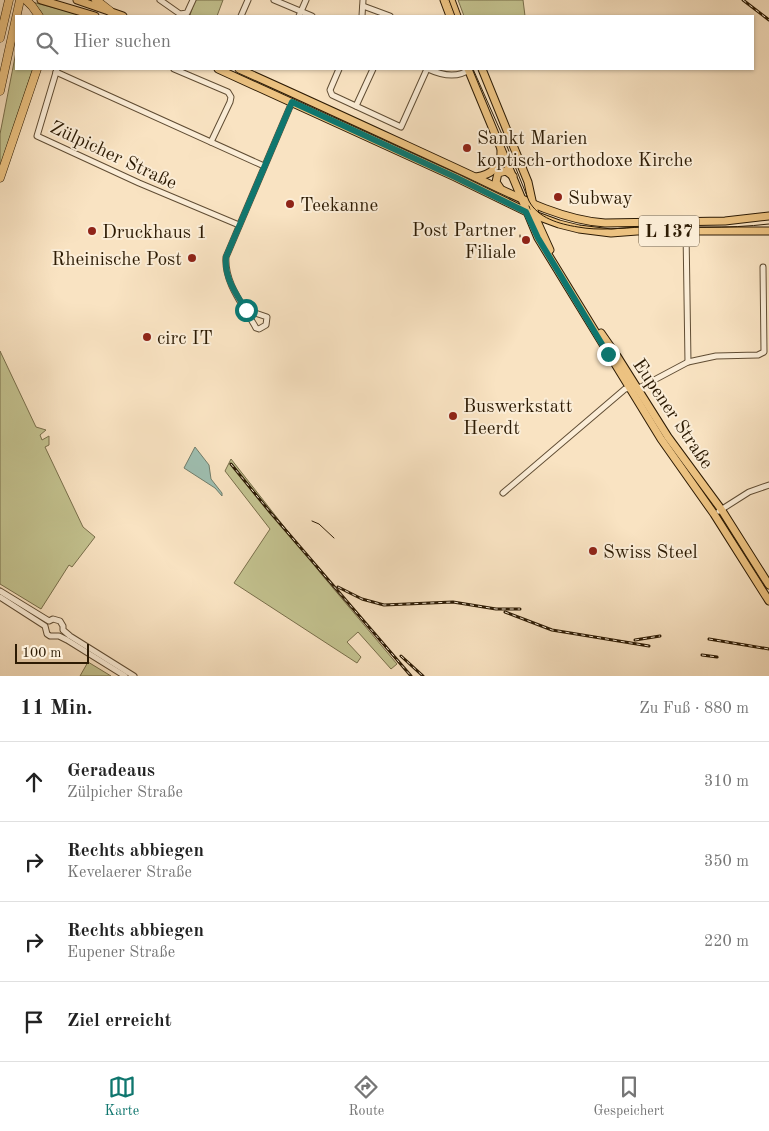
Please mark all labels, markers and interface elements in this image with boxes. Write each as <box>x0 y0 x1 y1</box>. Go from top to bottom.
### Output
search box <box>15 15 754 70</box>
icon: search <box>33 29 61 57</box>
text: Hier suchen <box>73 33 171 52</box>
street label: Zülpicher Straße <box>47 119 179 194</box>
place label: Sankt Marien koptisch-orthodoxe Kirche <box>477 130 692 171</box>
marker: Sankt Marien koptisch-orthodoxe Kirche <box>461 142 473 154</box>
place label: Subway <box>568 190 633 209</box>
marker: Subway <box>552 191 564 203</box>
place label: Teekanne <box>300 197 378 216</box>
marker: Teekanne <box>284 198 296 210</box>
road number: L 137 <box>639 216 699 247</box>
place label: Post Partner Filiale <box>412 222 516 263</box>
place label: Druckhaus 1 <box>102 224 207 243</box>
marker: Druckhaus 1 <box>86 225 98 237</box>
marker: Post Partner Filiale <box>520 234 532 246</box>
place label: Rheinische Post <box>52 251 182 270</box>
marker: Rheinische Post <box>186 252 198 264</box>
route start <box>235 299 258 322</box>
place label: circ IT <box>157 330 213 349</box>
marker: circ IT <box>141 331 153 343</box>
route end <box>597 343 620 366</box>
street label: Eupener Straße <box>628 356 716 473</box>
place label: Buswerkstatt Heerdt <box>463 398 572 439</box>
marker: Buswerkstatt Heerdt <box>447 410 459 422</box>
place label: Swiss Steel <box>603 544 698 563</box>
marker: Swiss Steel <box>587 545 599 557</box>
scale bar <box>15 641 89 664</box>
text: 100 m <box>22 646 61 660</box>
text: 11 Min. <box>20 698 93 719</box>
text: Zu Fuß · 880 m <box>639 701 749 717</box>
text: Geradeaus <box>67 762 155 781</box>
icon: ahead <box>20 768 48 796</box>
text: 310 m <box>704 774 749 790</box>
text: Zülpicher Straße <box>67 785 183 801</box>
text: Rechts abbiegen <box>67 842 204 861</box>
icon: right <box>20 848 48 876</box>
text: 350 m <box>704 854 749 870</box>
text: Kevelaerer Straße <box>67 865 192 881</box>
text: Rechts abbiegen <box>67 922 204 941</box>
icon: right <box>20 928 48 956</box>
text: 220 m <box>704 934 749 950</box>
text: Eupener Straße <box>67 945 175 961</box>
icon: arrive <box>20 1008 48 1036</box>
text: Ziel erreicht <box>67 1012 172 1031</box>
tab: Karte <box>105 1073 139 1120</box>
tab: Route <box>348 1073 384 1120</box>
tab: Gespeichert <box>593 1073 664 1120</box>

